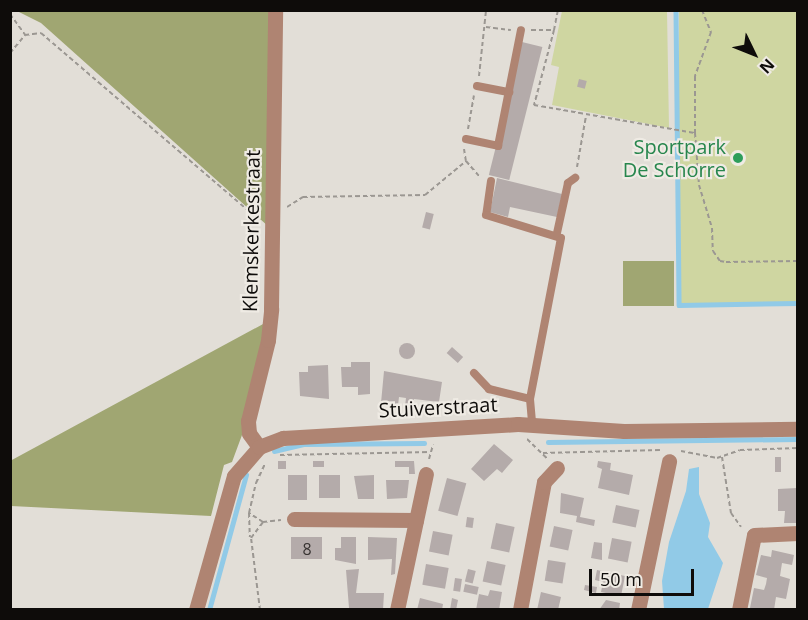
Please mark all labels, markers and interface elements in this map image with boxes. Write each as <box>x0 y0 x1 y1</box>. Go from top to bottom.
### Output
north arrow <box>724 24 784 84</box>
text: N <box>755 54 780 79</box>
place label: Sportpark De Schorre <box>623 134 726 181</box>
street label: Klemskerkestraat <box>238 150 264 312</box>
marker: Sportpark De Schorre <box>731 151 745 165</box>
street label: Stuiverstraat <box>378 392 498 422</box>
house number: 8 <box>302 539 312 559</box>
scale bar <box>592 557 697 595</box>
text: 50 m <box>600 567 642 591</box>

